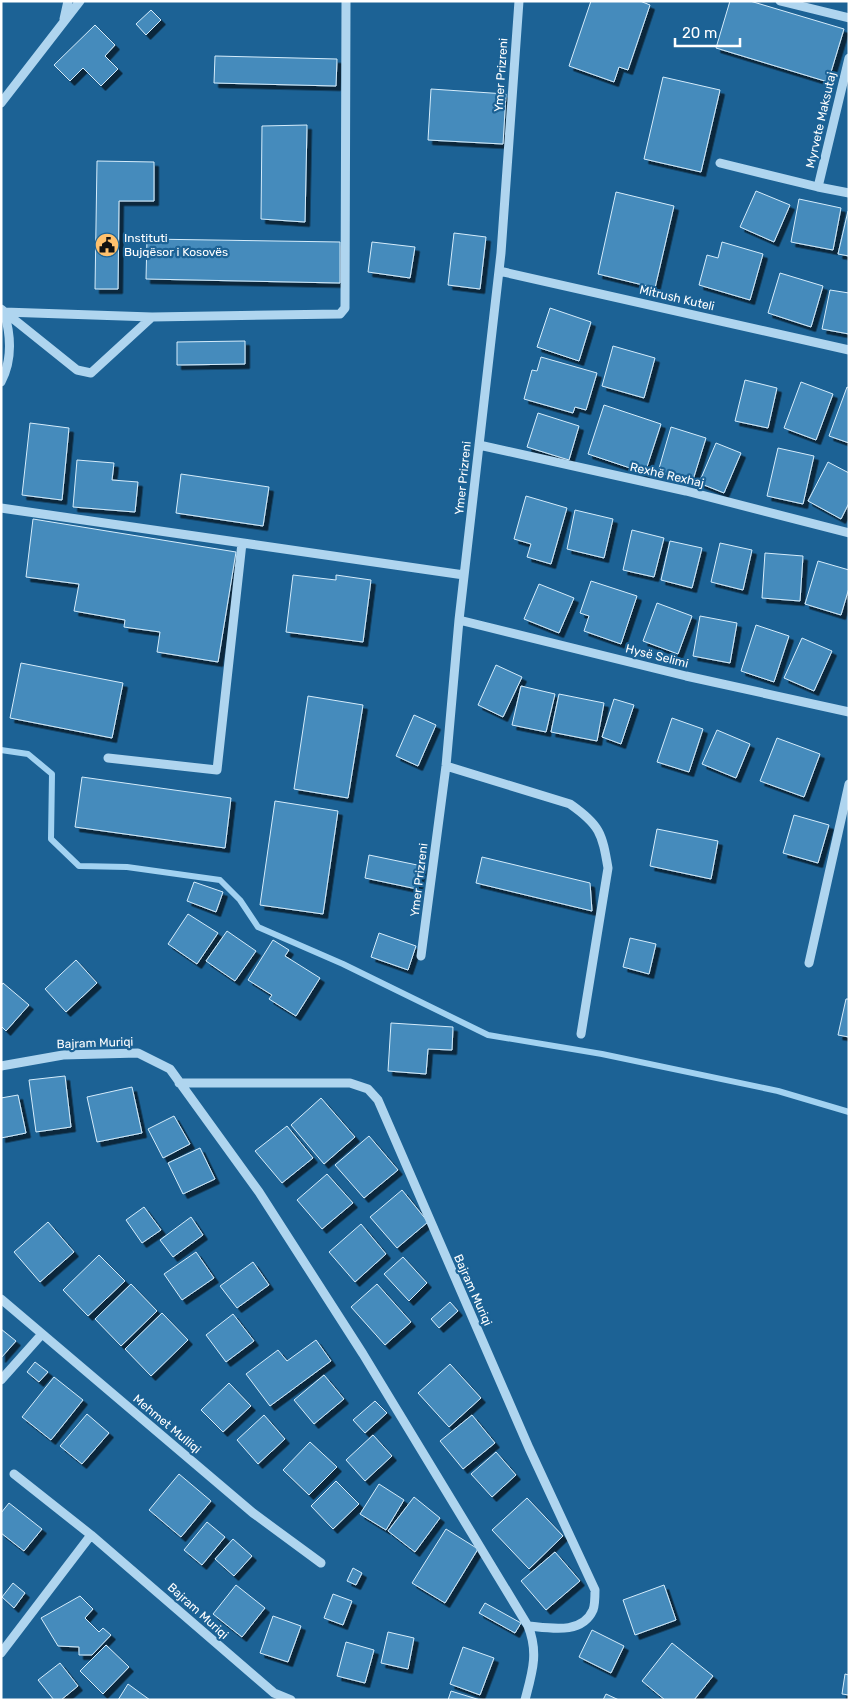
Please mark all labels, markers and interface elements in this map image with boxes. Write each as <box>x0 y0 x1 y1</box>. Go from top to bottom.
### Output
scale bar <box>675 15 740 47</box>
text: 20 m <box>682 24 717 42</box>
street label: Ymer Prizreni <box>491 37 511 112</box>
street label: Myrvete Maksutaj <box>803 71 839 169</box>
place label: Instituti Bujqësor i Kosovës <box>124 231 228 259</box>
public building icon: Instituti Bujqësor i Kosovës <box>94 232 120 258</box>
street label: Mitrush Kuteli <box>638 283 716 313</box>
street label: Ymer Prizreni <box>452 440 474 516</box>
street label: Rexhë Rexhaj <box>629 460 705 490</box>
street label: Hysë Selimi <box>624 641 690 671</box>
street label: Ymer Prizreni <box>408 842 430 918</box>
street label: Bajram Muriqi <box>56 1035 134 1051</box>
street label: Bajram Muriqi <box>451 1252 495 1328</box>
street label: Mehmet Mulliqi <box>130 1392 204 1456</box>
street label: Bajram Muriqi <box>165 1580 231 1642</box>

